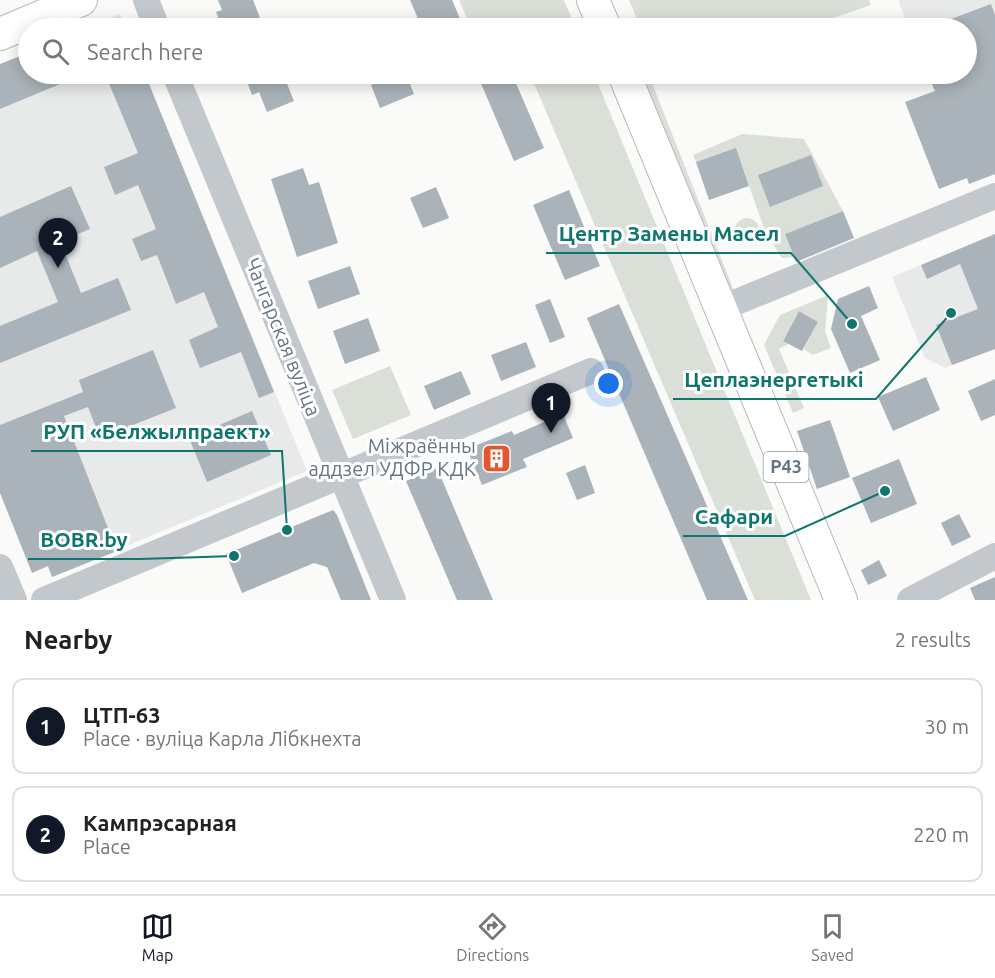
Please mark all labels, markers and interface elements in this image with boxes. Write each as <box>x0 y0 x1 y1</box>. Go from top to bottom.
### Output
search box <box>18 18 977 84</box>
icon: search <box>39 35 72 68</box>
text: Search here <box>87 39 203 64</box>
callout: Центр Замены Масел <box>546 214 791 253</box>
pin: 2 <box>38 218 78 268</box>
text: Центр Замены Масел <box>559 221 779 245</box>
street label: Чангарская вуліца <box>241 254 326 419</box>
callout: Цеплаэнергетыкі <box>673 360 876 399</box>
text: Цеплаэнергетыкі <box>684 367 864 391</box>
your location <box>594 369 623 398</box>
pin: 1 <box>532 384 570 433</box>
callout: РУП «Белжылпраект» <box>31 412 282 451</box>
text: РУП «Белжылпраект» <box>43 419 271 443</box>
place label: Міжраённы аддзел УДФР КДК <box>308 434 476 480</box>
building icon: Міжраённы аддзел УДФР КДК <box>481 442 513 474</box>
road number: Р43 <box>764 452 808 482</box>
callout: Сафари <box>683 497 785 536</box>
text: Сафари <box>695 504 773 528</box>
callout: BOBR.by <box>28 520 140 559</box>
text: BOBR.by <box>40 527 128 551</box>
text: Nearby <box>24 625 112 654</box>
text: 2 results <box>895 628 971 651</box>
text: ЦТП-63 <box>83 702 161 727</box>
text: 1 <box>40 715 51 738</box>
text: 30 m <box>925 715 969 738</box>
text: Place · вуліца Карла Лібкнехта <box>83 727 362 750</box>
text: Кампрэсарная <box>83 810 237 835</box>
text: 2 <box>40 823 51 846</box>
text: 220 m <box>913 823 969 846</box>
text: Place <box>83 835 131 858</box>
tab: Map <box>141 910 174 964</box>
tab: Directions <box>456 910 529 964</box>
tab: Saved <box>811 910 854 964</box>

